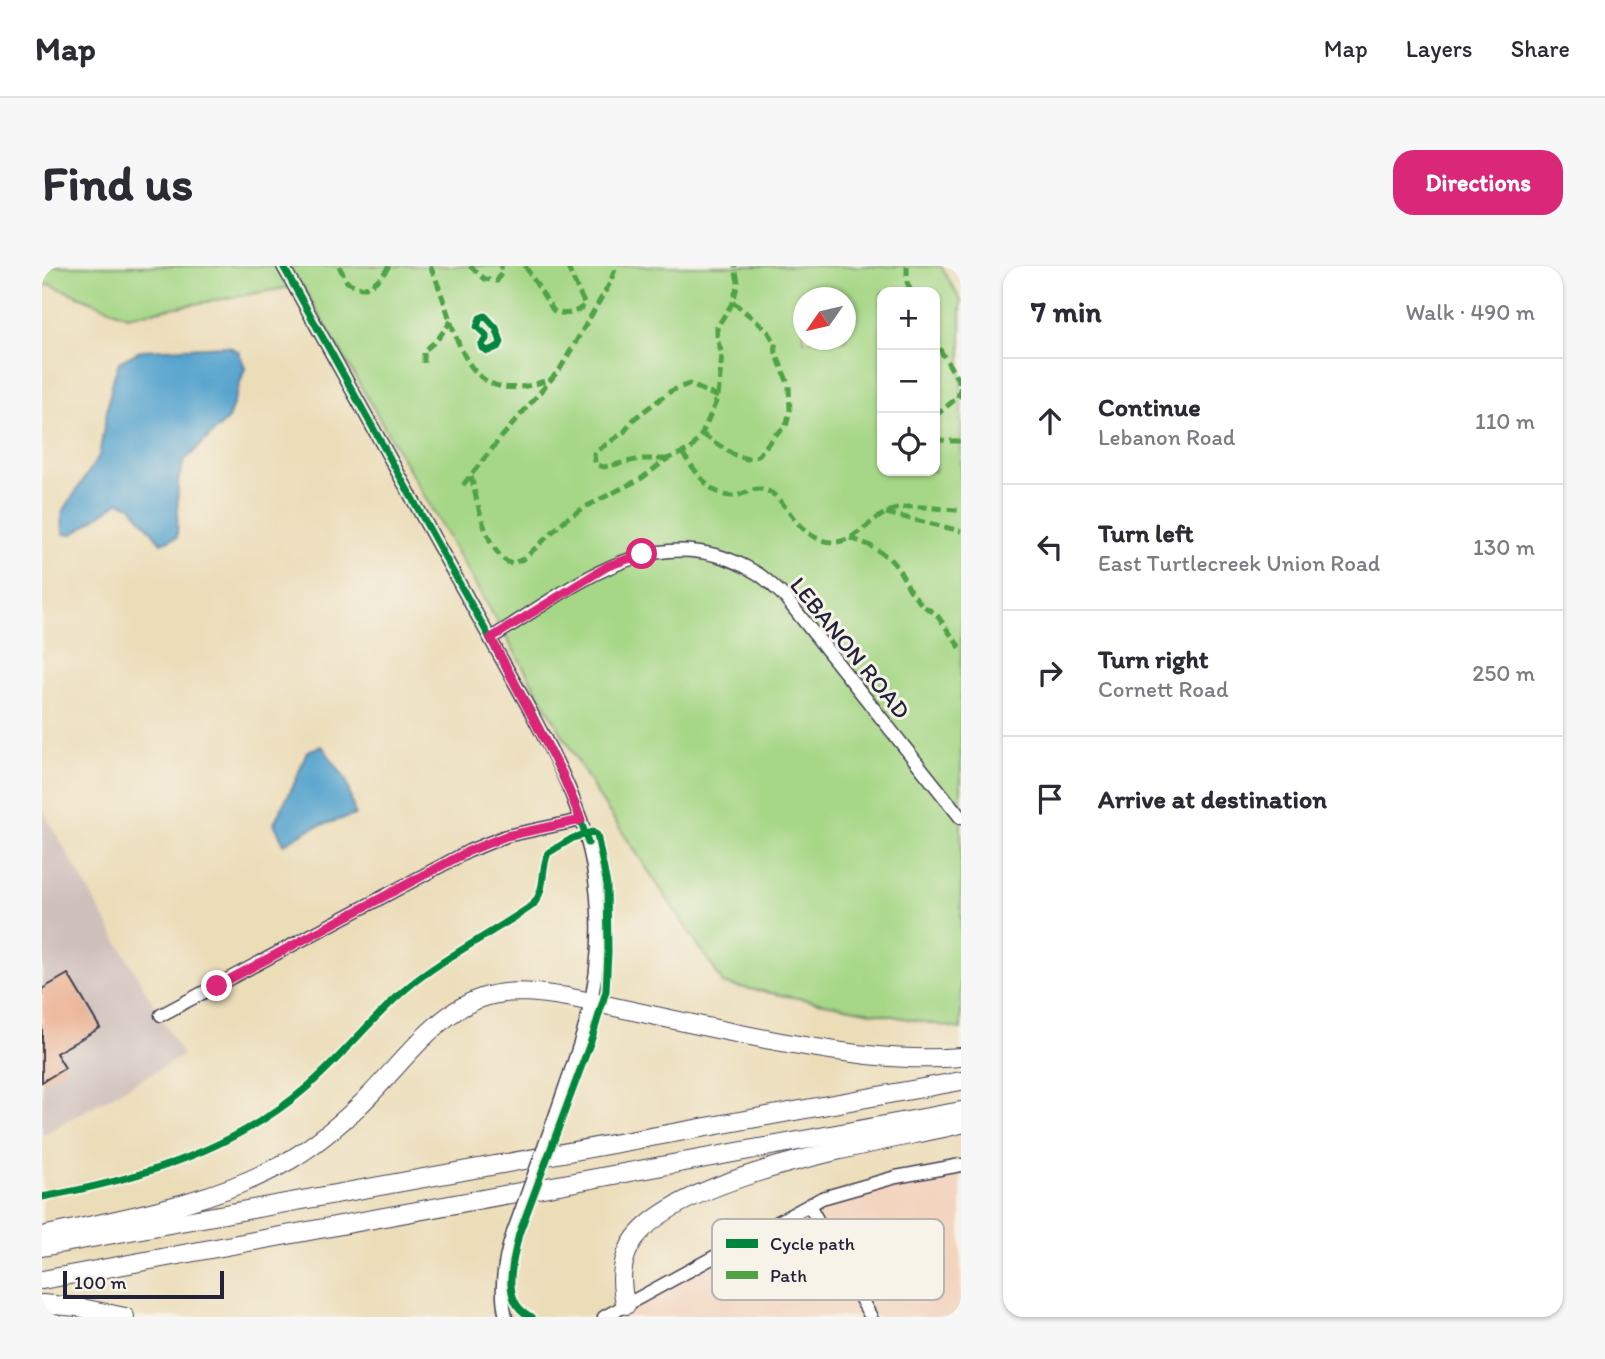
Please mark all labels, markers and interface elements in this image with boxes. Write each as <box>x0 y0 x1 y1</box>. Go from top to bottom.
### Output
text: Map <box>35 29 96 68</box>
text: Map <box>1324 34 1368 63</box>
text: Layers <box>1406 34 1473 63</box>
text: Share <box>1511 34 1570 63</box>
button: Directions <box>1393 150 1563 215</box>
text: Find us <box>42 153 193 212</box>
north arrow <box>793 287 856 350</box>
map controls <box>877 287 940 476</box>
button: + <box>877 287 940 350</box>
text: 7 min <box>1031 293 1102 330</box>
text: Walk · 490 m <box>1406 298 1535 326</box>
button: − <box>877 350 940 413</box>
text: Continue <box>1098 391 1201 423</box>
icon: ahead <box>1031 402 1069 440</box>
text: 110 m <box>1475 407 1535 435</box>
button: locate <box>877 413 940 476</box>
text: Lebanon Road <box>1098 423 1236 451</box>
text: Turn left <box>1098 517 1194 549</box>
icon: left <box>1031 528 1069 566</box>
text: 130 m <box>1473 533 1535 561</box>
route start <box>626 538 657 569</box>
text: East Turtlecreek Union Road <box>1098 549 1380 577</box>
street label: LEBANON ROAD <box>784 571 917 725</box>
text: Turn right <box>1098 643 1209 675</box>
icon: right <box>1031 654 1069 692</box>
text: 250 m <box>1472 659 1535 687</box>
text: Cornett Road <box>1098 675 1229 703</box>
icon: arrive <box>1031 780 1069 818</box>
text: Arrive at destination <box>1098 783 1327 815</box>
route end <box>201 970 232 1001</box>
legend <box>712 1219 944 1300</box>
text: Cycle path <box>770 1232 855 1255</box>
text: Path <box>770 1264 807 1287</box>
scale bar <box>63 1268 224 1300</box>
text: 100 m <box>74 1271 126 1294</box>

